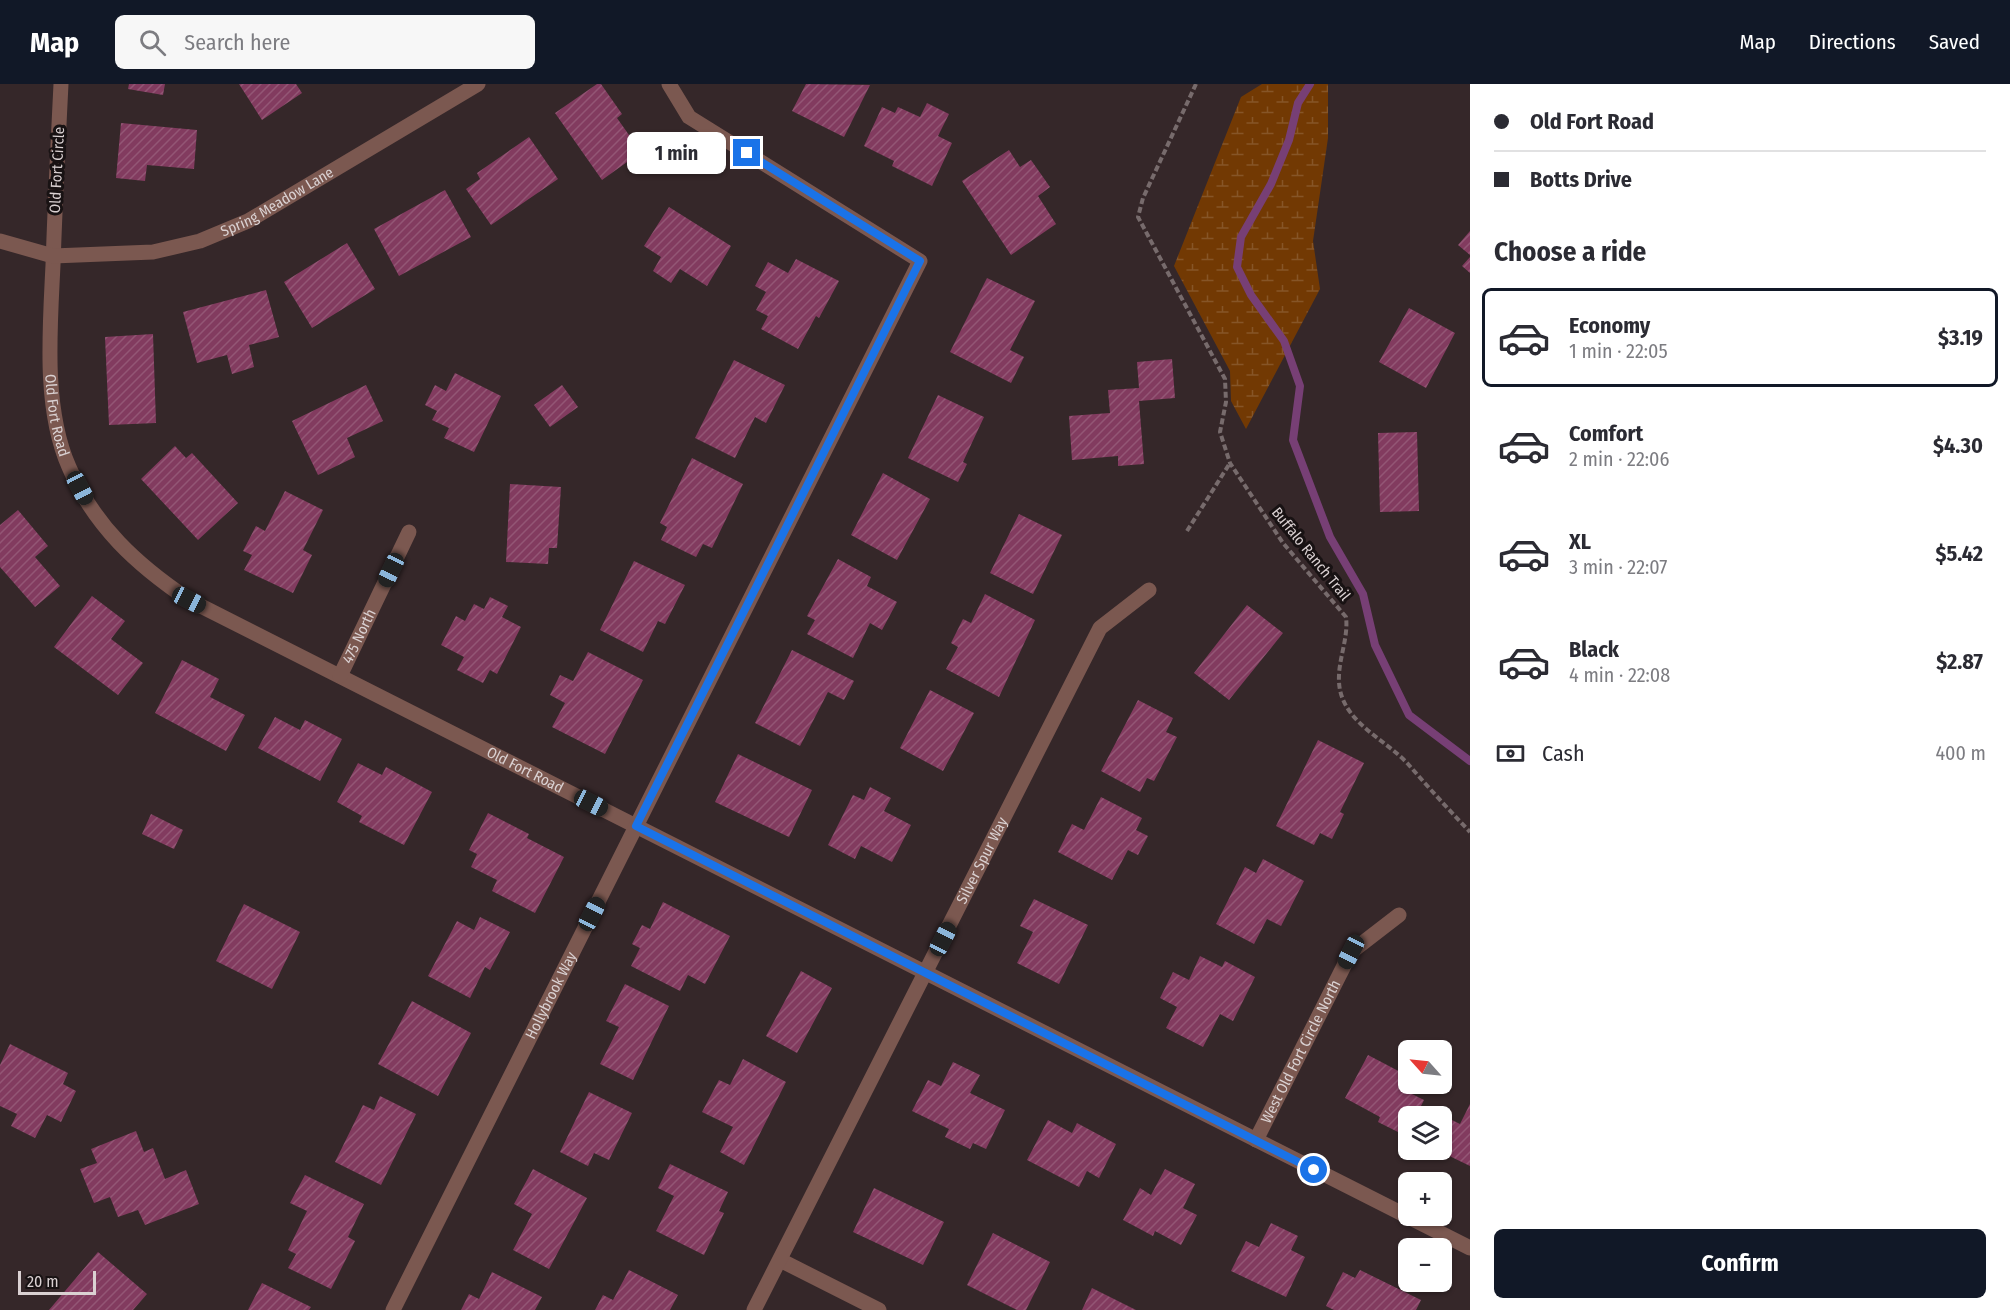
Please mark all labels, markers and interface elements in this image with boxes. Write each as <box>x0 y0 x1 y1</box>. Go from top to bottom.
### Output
search box <box>115 15 535 69</box>
text: Map <box>30 26 79 59</box>
icon: search <box>136 26 169 59</box>
text: Search here <box>184 29 290 56</box>
text: Map <box>1739 29 1776 55</box>
text: Directions <box>1809 29 1896 55</box>
text: Saved <box>1929 29 1980 55</box>
text: Old Fort Road <box>1530 108 1654 135</box>
street label: Old Fort Circle <box>46 126 68 214</box>
callout: 1 min <box>627 132 726 174</box>
route end <box>733 139 760 166</box>
text: 1 min <box>655 141 698 165</box>
street label: Spring Meadow Lane <box>218 163 337 240</box>
text: Botts Drive <box>1530 166 1632 193</box>
text: Choose a ride <box>1494 236 1646 268</box>
icon: car <box>1497 311 1551 365</box>
text: Economy <box>1569 312 1650 339</box>
text: $3.19 <box>1938 324 1983 351</box>
text: 1 min · 22:05 <box>1569 339 1668 363</box>
street label: Old Fort Road <box>41 373 73 459</box>
icon: car <box>1497 419 1551 473</box>
text: Comfort <box>1569 420 1643 447</box>
text: $4.30 <box>1933 432 1983 459</box>
text: 2 min · 22:06 <box>1569 447 1669 471</box>
car <box>64 468 96 508</box>
street label: Buffalo Ranch Trail <box>1268 504 1354 604</box>
icon: car <box>1497 527 1551 581</box>
text: XL <box>1569 528 1591 555</box>
text: $5.42 <box>1935 540 1983 567</box>
car <box>375 550 407 590</box>
text: 3 min · 22:07 <box>1569 555 1667 579</box>
car <box>169 584 209 616</box>
street label: 475 North <box>338 606 380 667</box>
icon: car <box>1497 635 1551 689</box>
text: Black <box>1569 636 1619 663</box>
text: $2.87 <box>1936 648 1983 675</box>
text: 4 min · 22:08 <box>1569 663 1670 687</box>
icon: cash <box>1494 737 1527 770</box>
text: Cash <box>1542 740 1585 767</box>
text: 400 m <box>1935 741 1986 765</box>
street label: Old Fort Road <box>484 743 566 797</box>
car <box>571 787 611 819</box>
street label: Silver Spur Way <box>953 814 1012 907</box>
car <box>576 894 608 934</box>
car <box>927 919 959 959</box>
car <box>1335 932 1367 972</box>
street label: Hollybrook Way <box>522 949 581 1042</box>
street label: West Old Fort Circle North <box>1257 977 1344 1126</box>
north arrow <box>1398 1040 1452 1094</box>
map controls <box>1398 1040 1452 1292</box>
button: layers <box>1398 1106 1452 1160</box>
route start <box>1300 1156 1327 1183</box>
button: + <box>1398 1172 1452 1226</box>
button: Confirm <box>1494 1229 1986 1298</box>
button: − <box>1398 1238 1452 1292</box>
scale bar <box>18 1268 96 1296</box>
text: 20 m <box>27 1272 58 1291</box>

